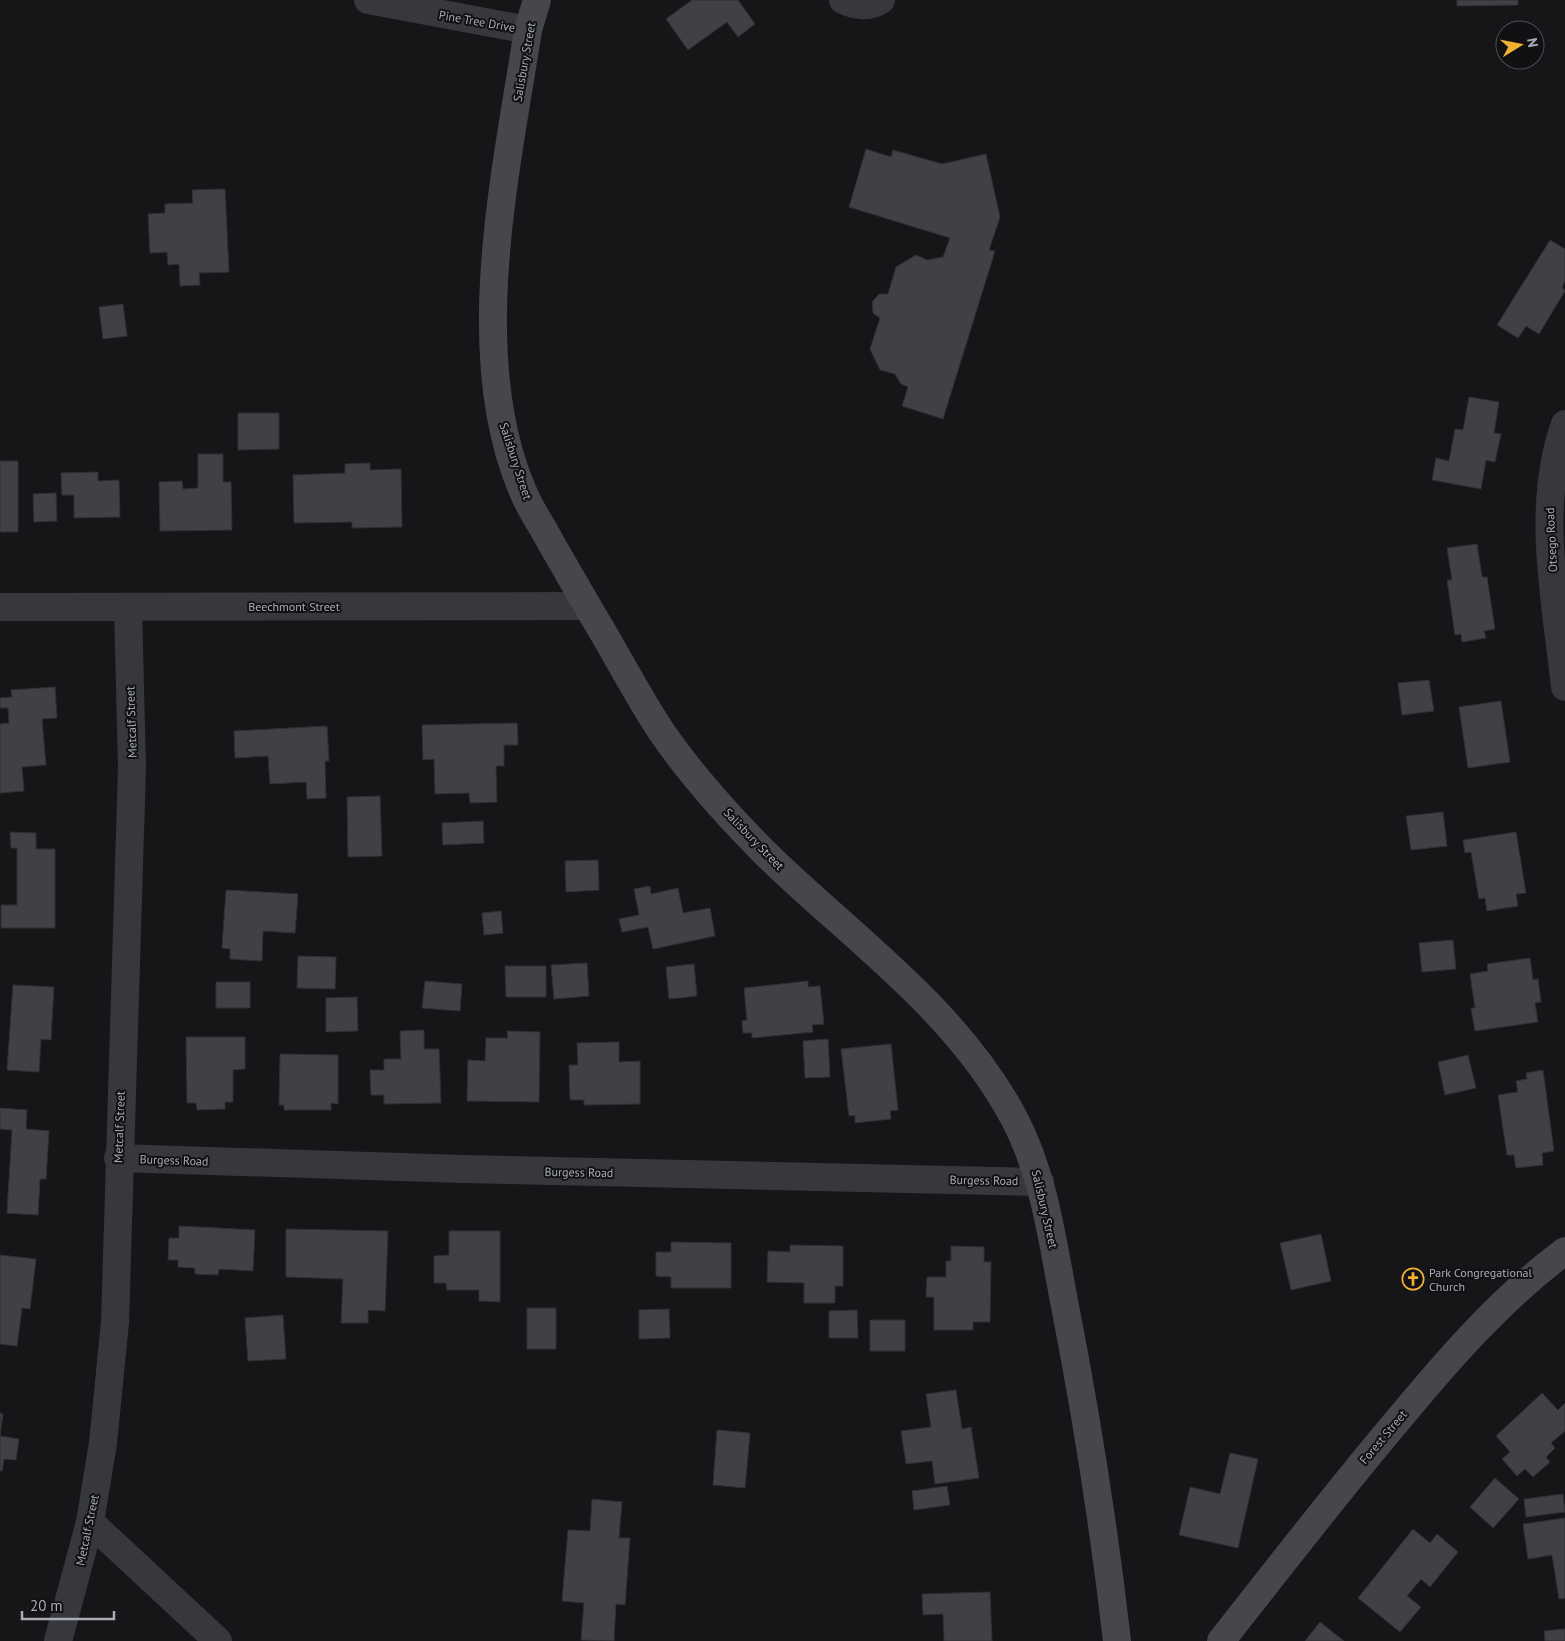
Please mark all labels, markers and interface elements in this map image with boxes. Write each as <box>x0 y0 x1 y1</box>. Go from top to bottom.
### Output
street label: Pine Tree Drive <box>438 7 516 35</box>
north arrow <box>1495 20 1545 70</box>
street label: Salisbury Street <box>510 21 538 103</box>
text: N <box>1523 37 1542 49</box>
street label: Salisbury Street <box>496 421 536 501</box>
street label: Otsego Road <box>1542 507 1560 573</box>
street label: Beechmont Street <box>248 599 340 614</box>
street label: Metcalf Street <box>122 686 140 758</box>
street label: Salisbury Street <box>721 805 787 873</box>
street label: Metcalf Street <box>110 1091 128 1163</box>
street label: Burgess Road <box>139 1151 209 1169</box>
street label: Burgess Road <box>544 1164 614 1180</box>
street label: Salisbury Street <box>1029 1168 1061 1250</box>
street label: Burgess Road <box>949 1172 1019 1188</box>
place label: Park Congregational Church <box>1429 1265 1532 1294</box>
church icon: Park Congregational Church <box>1401 1267 1425 1291</box>
street label: Forest Street <box>1356 1407 1410 1467</box>
street label: Metcalf Street <box>72 1493 102 1567</box>
scale bar <box>22 1588 115 1620</box>
text: 20 m <box>30 1596 63 1615</box>

